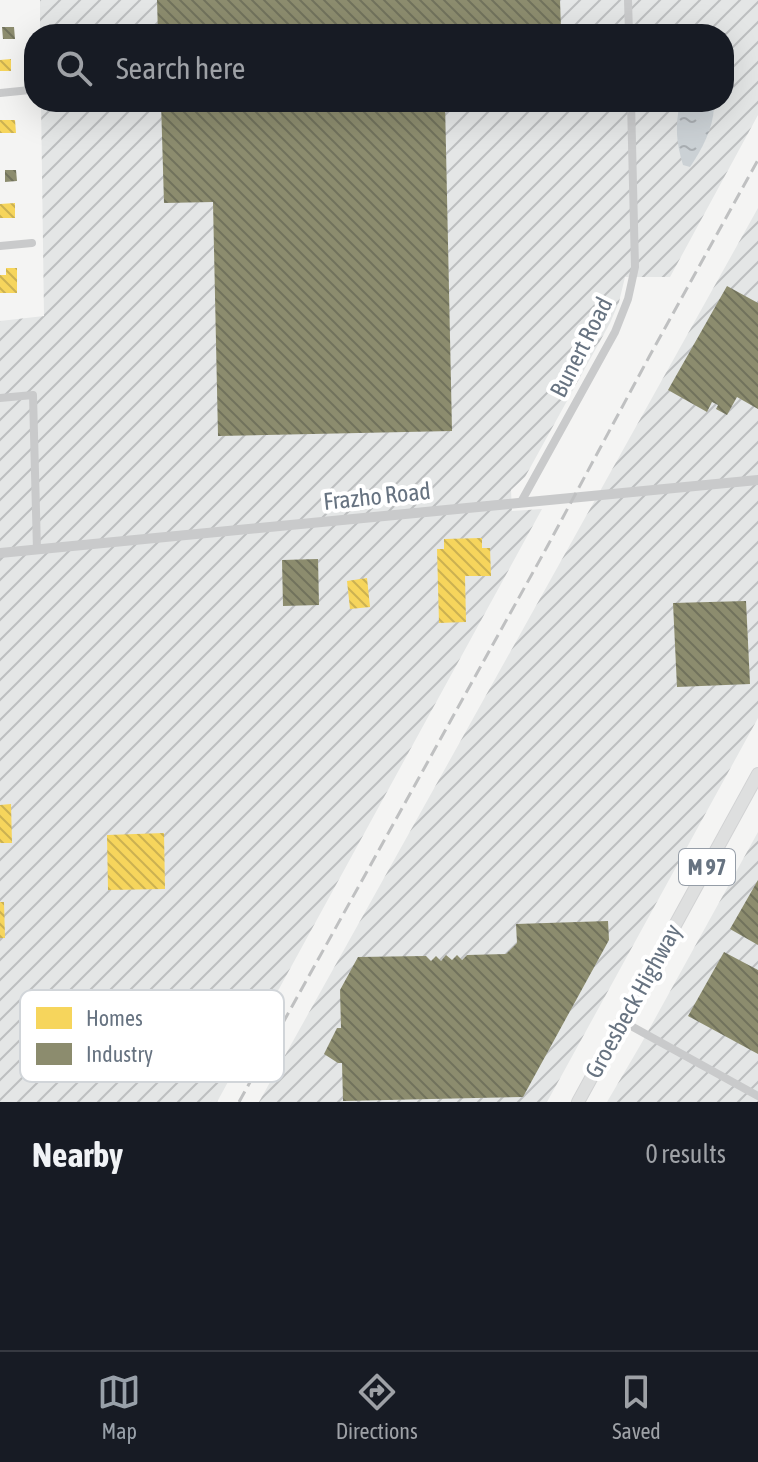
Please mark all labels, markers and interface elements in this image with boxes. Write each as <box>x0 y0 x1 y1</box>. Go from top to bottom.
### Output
search box <box>24 24 734 112</box>
icon: search <box>52 46 96 90</box>
text: Search here <box>116 51 245 85</box>
street label: Bunert Road <box>544 293 618 401</box>
street label: Frazho Road <box>322 477 432 515</box>
road number: M 97 <box>679 849 735 885</box>
street label: Groesbeck Highway <box>580 919 687 1083</box>
legend <box>20 990 284 1082</box>
text: Homes <box>86 1005 143 1031</box>
text: Industry <box>86 1041 153 1067</box>
text: Nearby <box>32 1135 123 1174</box>
text: 0 results <box>645 1139 726 1169</box>
tab: Map <box>97 1370 141 1444</box>
tab: Directions <box>336 1370 418 1444</box>
tab: Saved <box>612 1370 661 1444</box>

